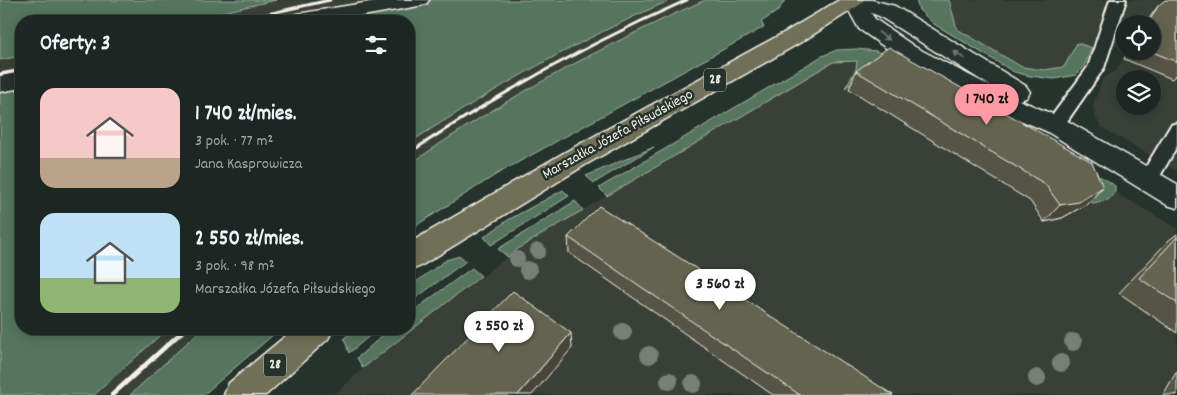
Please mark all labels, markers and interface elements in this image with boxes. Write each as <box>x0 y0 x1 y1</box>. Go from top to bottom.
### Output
map controls <box>1116 15 1161 115</box>
button: locate <box>1116 15 1161 60</box>
text: Oferty: 3 <box>40 30 110 60</box>
icon: filters <box>362 31 390 59</box>
one-way arrow <box>878 31 891 41</box>
one-way arrow <box>952 51 965 60</box>
road number: 28 <box>704 68 726 92</box>
button: layers <box>1116 70 1161 115</box>
street label: Marszałka Józefa Piłsudskiego <box>539 84 698 186</box>
pin: 1 740 zł <box>935 84 1039 126</box>
text: 1 740 zł <box>966 88 1008 111</box>
text: 1 740 zł/mies. <box>195 100 297 130</box>
icon: home <box>80 108 140 168</box>
text: 3 pok. · 77 m² <box>195 130 273 153</box>
text: Jana Kasprowicza <box>195 153 302 176</box>
text: 2 550 zł/mies. <box>195 225 304 255</box>
icon: home <box>80 233 140 293</box>
text: 3 pok. · 98 m² <box>195 255 275 278</box>
pin: 3 560 zł <box>668 268 772 311</box>
text: 3 560 zł <box>696 273 744 296</box>
text: Marszałka Józefa Piłsudskiego <box>195 278 376 301</box>
pin: 2 550 zł <box>447 310 551 353</box>
text: 2 550 zł <box>475 315 523 338</box>
road number: 28 <box>264 354 286 376</box>

